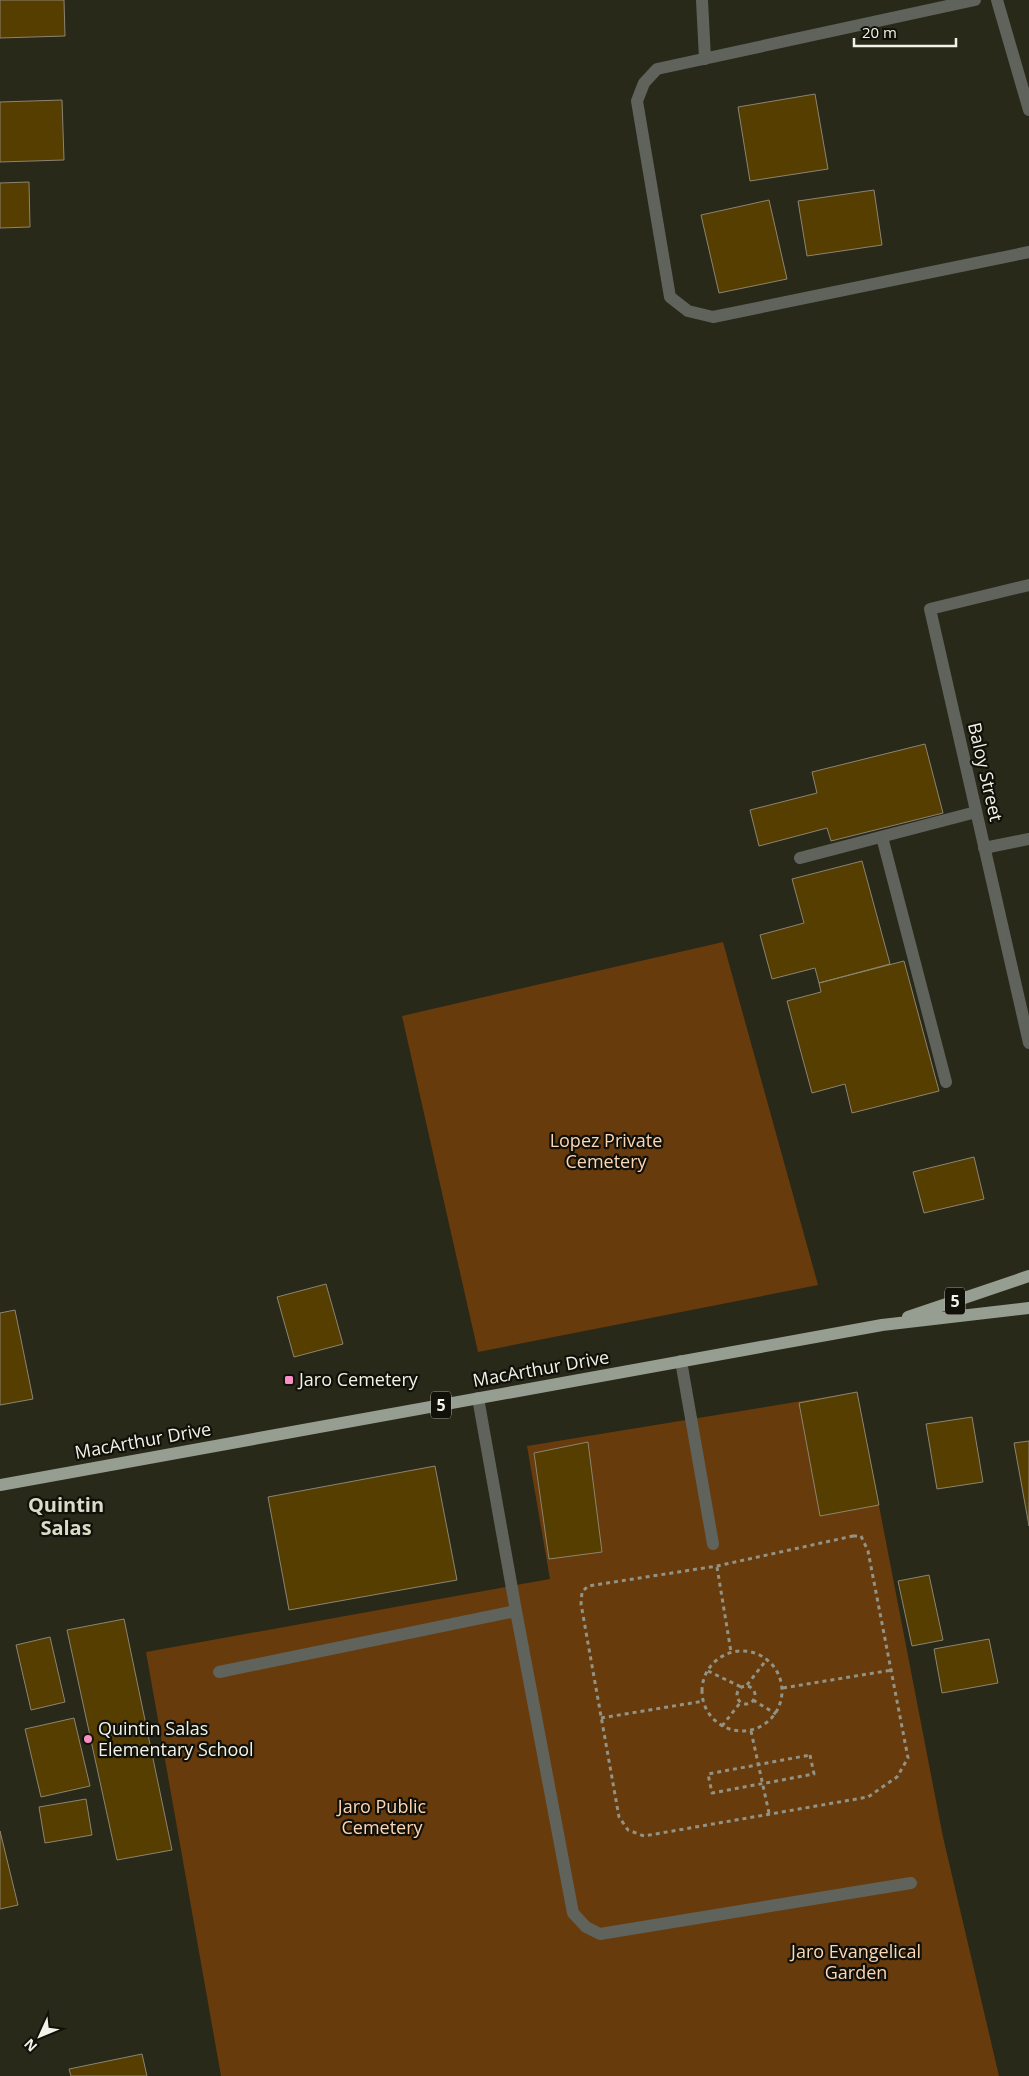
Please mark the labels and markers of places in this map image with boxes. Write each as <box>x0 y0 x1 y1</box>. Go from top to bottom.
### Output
place label: Jaro Cemetery <box>297 1367 419 1391</box>
marker: Jaro Cemetery <box>283 1374 295 1386</box>
place label: Quintin Salas Elementary School <box>98 1716 254 1761</box>
marker: Quintin Salas Elementary School <box>82 1733 94 1745</box>

